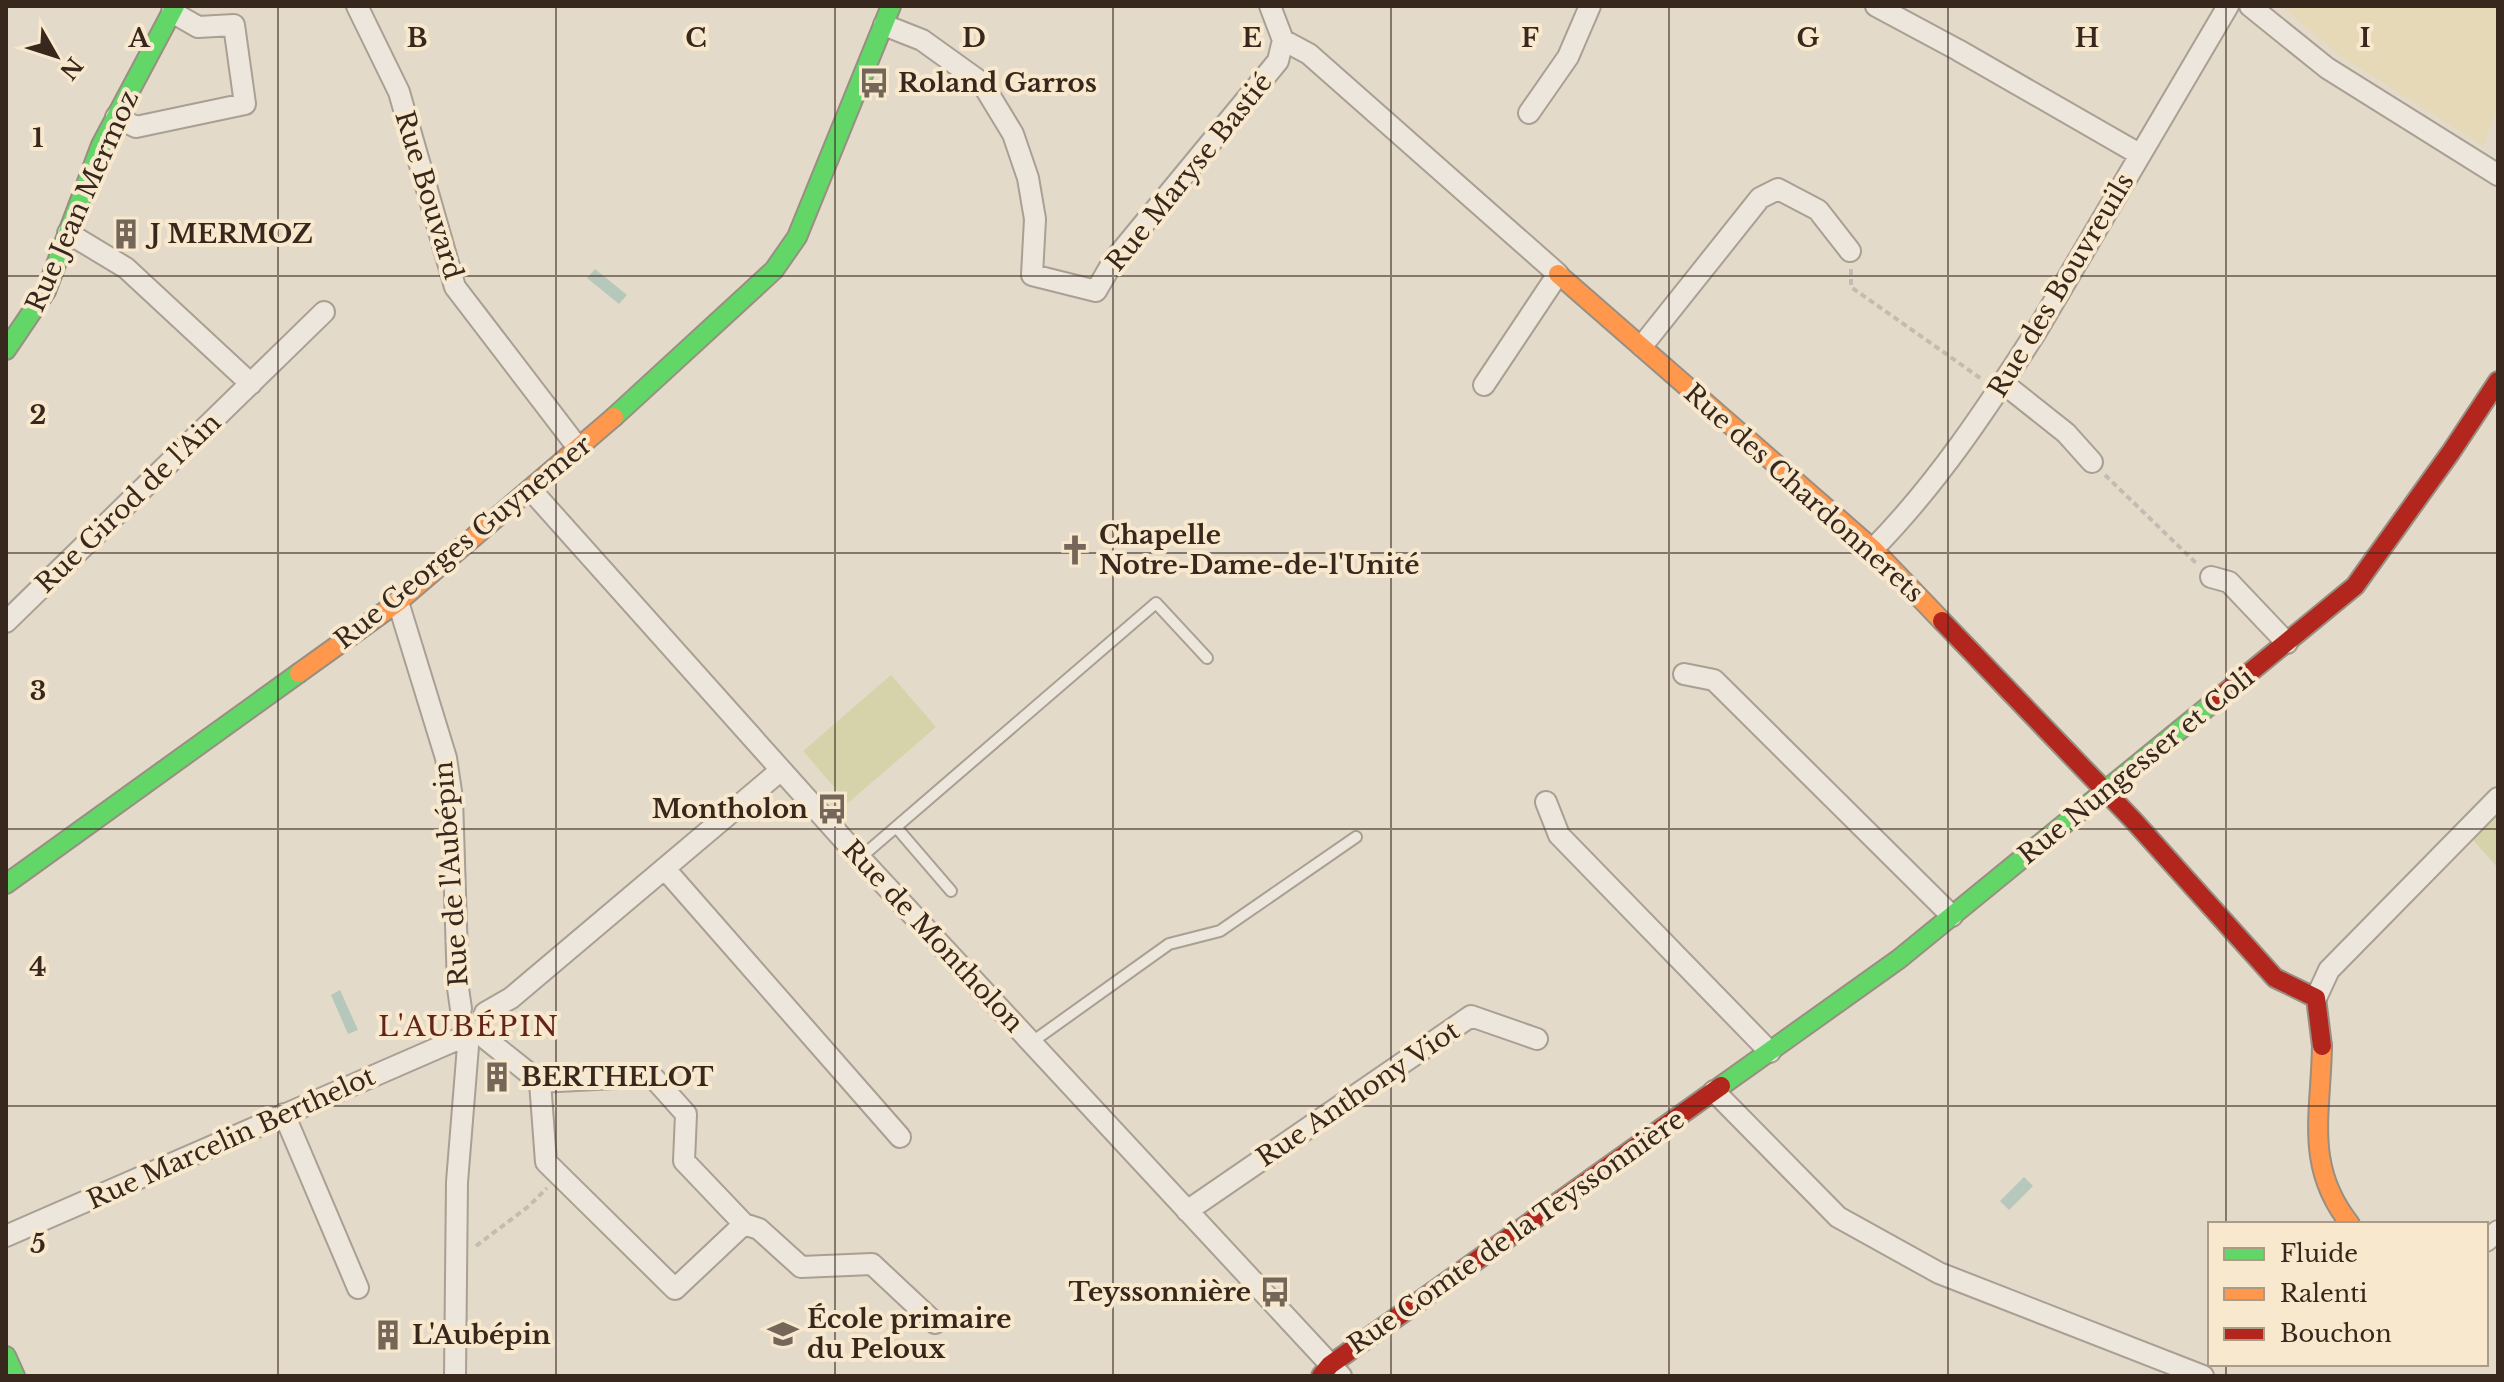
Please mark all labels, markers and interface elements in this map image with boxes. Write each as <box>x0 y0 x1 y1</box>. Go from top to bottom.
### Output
north arrow <box>16 16 96 96</box>
text: A <box>127 22 150 54</box>
text: B <box>407 22 427 54</box>
text: C <box>685 22 707 54</box>
text: D <box>962 22 986 54</box>
text: E <box>1242 22 1262 54</box>
text: F <box>1521 22 1539 54</box>
text: G <box>1797 22 1820 54</box>
text: H <box>2075 22 2099 54</box>
text: I <box>2359 22 2371 54</box>
text: N <box>54 52 88 85</box>
bus stop icon: Roland Garros <box>857 66 891 100</box>
place label: Roland Garros <box>898 67 1097 99</box>
street label: Rue Maryse Bastié <box>1099 67 1279 277</box>
street label: Rue Jean Mermoz <box>19 85 145 317</box>
street label: Rue Bouvard <box>388 107 470 283</box>
text: 1 <box>32 122 44 154</box>
street label: Rue des Bouvreuils <box>1981 167 2141 403</box>
building icon: J MERMOZ <box>109 217 143 251</box>
place label: J MERMOZ <box>145 218 313 250</box>
street label: Rue des Chardonnerets <box>1678 377 1930 609</box>
text: 2 <box>30 399 46 431</box>
street label: Rue Girod de l'Ain <box>29 406 227 600</box>
street label: Rue Georges Guynemer <box>328 428 598 656</box>
place label: Chapelle Notre-Dame-de-l'Unité <box>1099 519 1419 581</box>
church icon: Chapelle Notre-Dame-de-l'Unité <box>1058 533 1092 567</box>
street label: Rue Nungesser et Coli <box>2012 661 2260 871</box>
text: 3 <box>30 675 46 707</box>
street label: Rue de l'Aubépin <box>427 760 475 988</box>
bus stop icon: Montholon <box>815 792 849 826</box>
place label: Montholon <box>652 793 808 825</box>
street label: Rue de Montholon <box>836 833 1030 1039</box>
text: 4 <box>29 951 47 983</box>
district label: L'AUBÉPIN <box>378 1009 560 1044</box>
street label: Rue Anthony Viot <box>1251 1014 1465 1174</box>
street label: Rue Marcelin Berthelot <box>82 1060 380 1216</box>
building icon: BERTHELOT <box>480 1060 514 1094</box>
place label: BERTHELOT <box>521 1061 714 1093</box>
street label: Rue Comte de la Teyssonnière <box>1342 1103 1690 1361</box>
legend <box>2208 1222 2488 1366</box>
text: 5 <box>30 1228 46 1260</box>
text: Fluide <box>2280 1239 2358 1268</box>
bus stop icon: Teyssonnière <box>1258 1275 1292 1309</box>
place label: Teyssonnière <box>1069 1276 1251 1308</box>
text: Ralenti <box>2280 1279 2368 1308</box>
place label: École primaire du Peloux <box>807 1303 1012 1365</box>
school or university icon: École primaire du Peloux <box>766 1317 800 1351</box>
building icon: L'Aubépin <box>371 1318 405 1352</box>
place label: L'Aubépin <box>412 1319 551 1351</box>
text: Bouchon <box>2280 1319 2392 1348</box>

